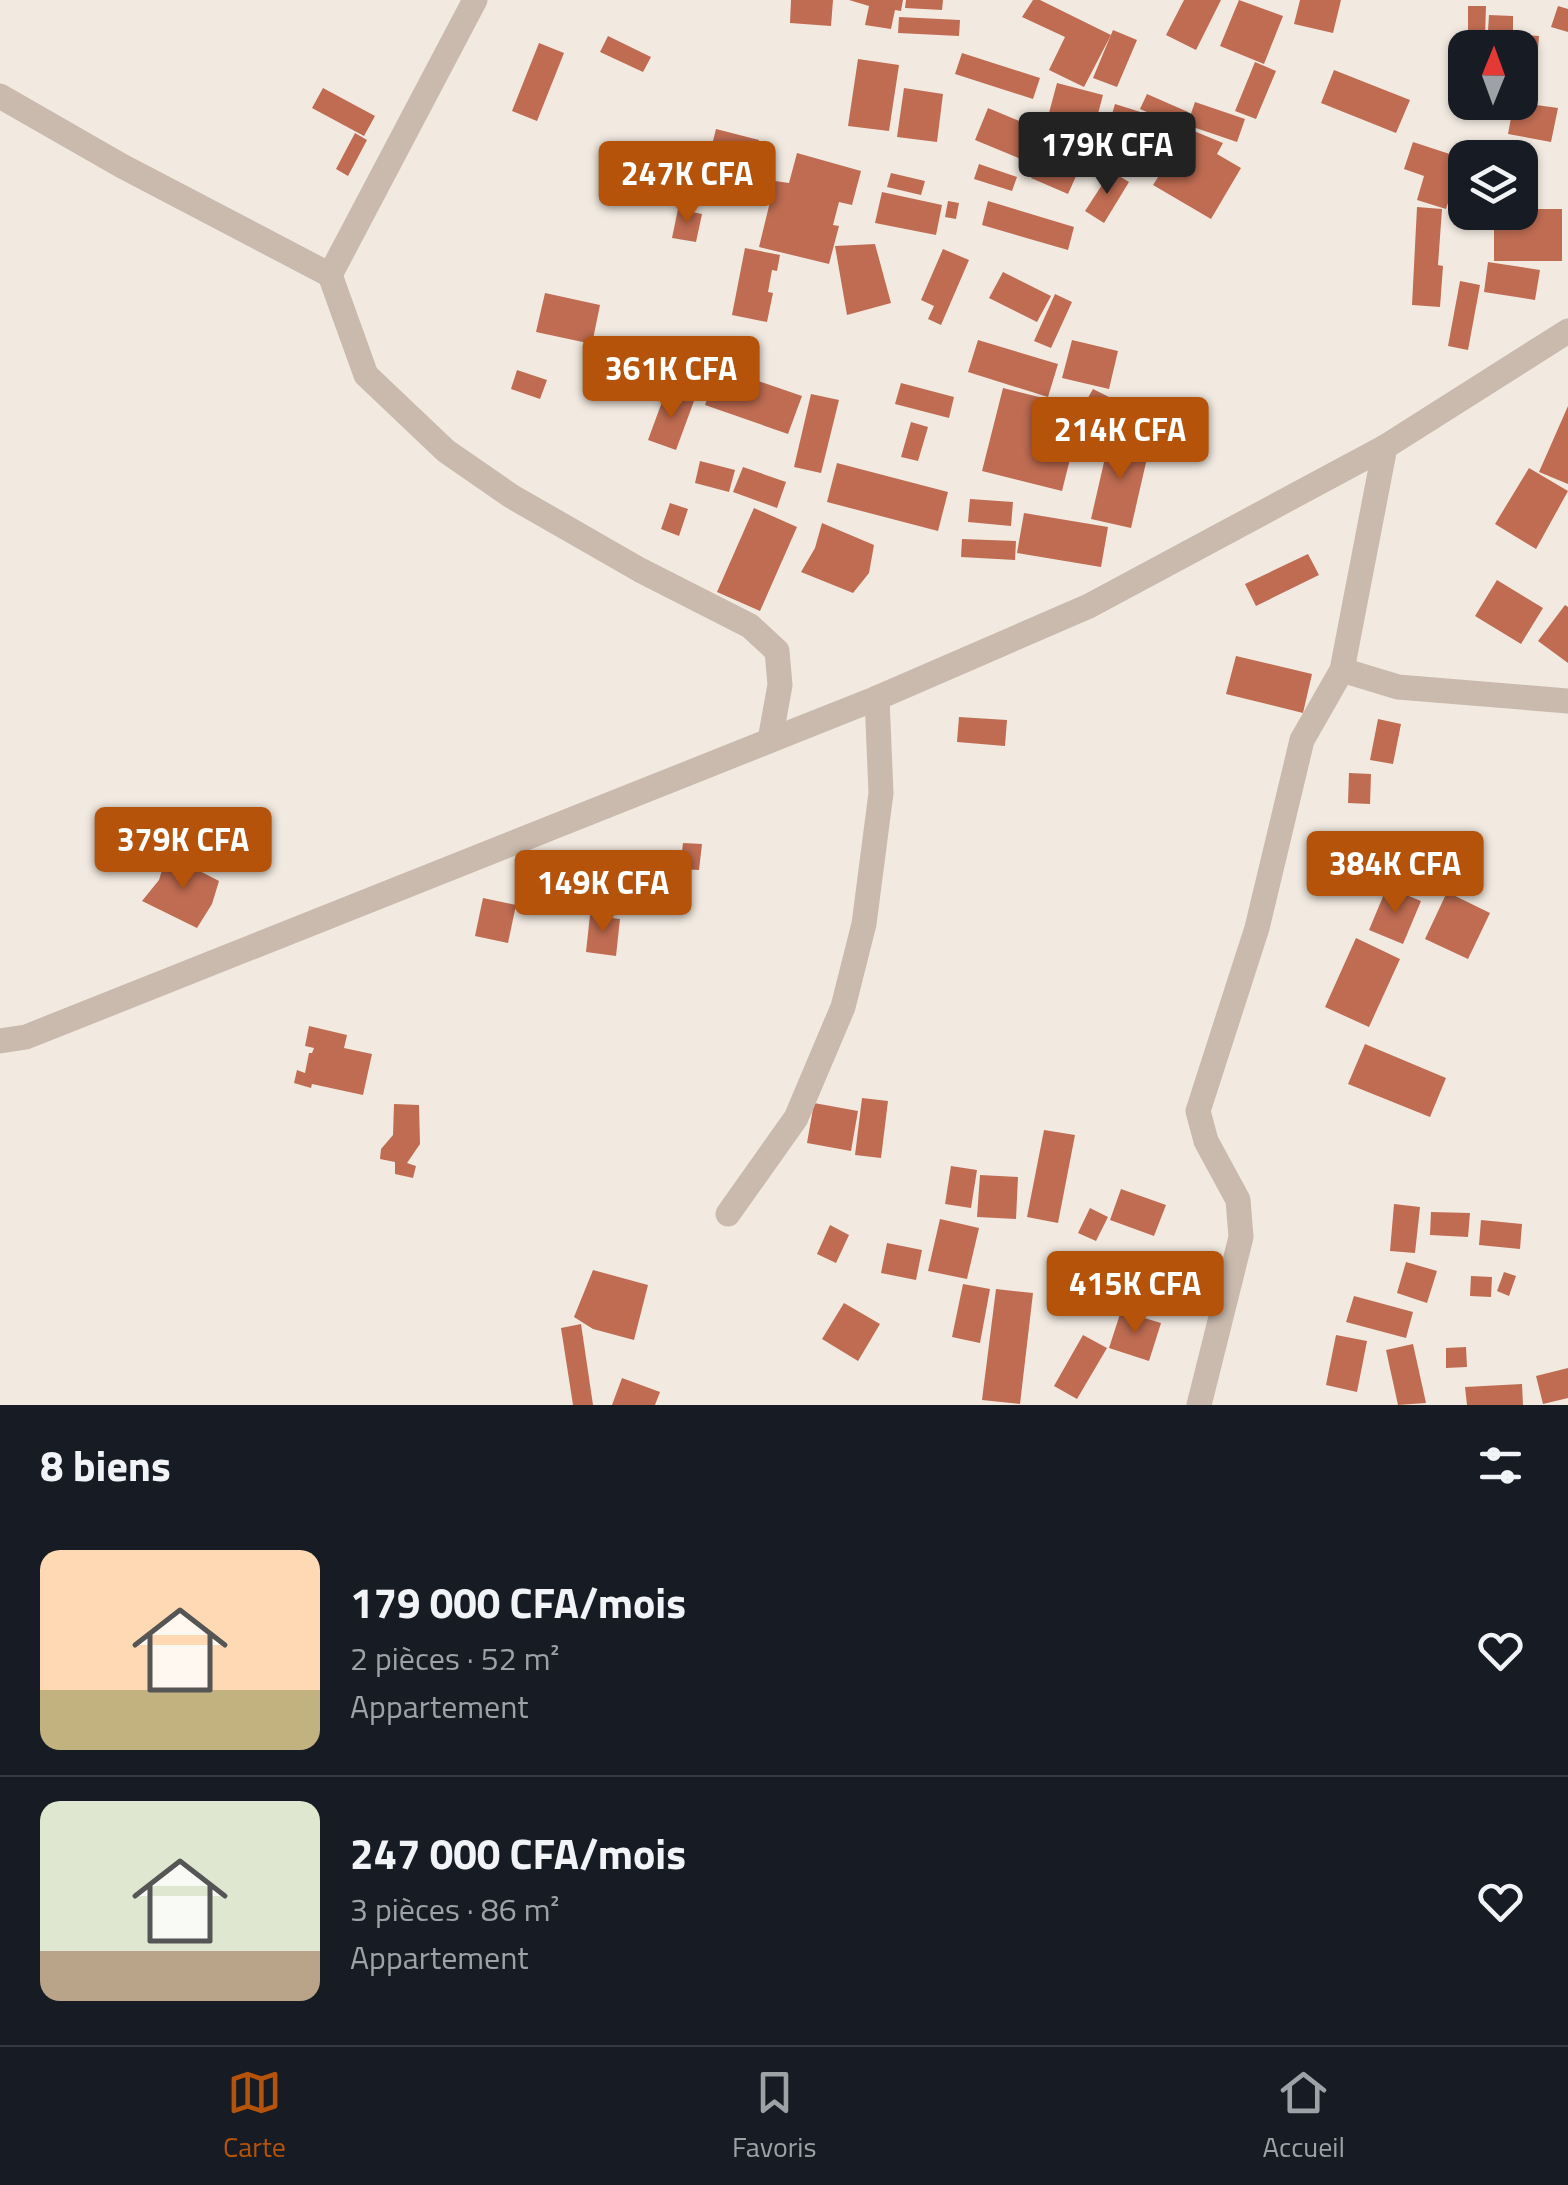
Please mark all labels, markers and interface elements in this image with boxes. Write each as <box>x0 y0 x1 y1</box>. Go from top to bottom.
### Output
north arrow <box>1448 30 1538 120</box>
map controls <box>1448 30 1538 230</box>
pin: 179K CFA <box>1004 112 1210 197</box>
text: 179K CFA <box>1041 120 1173 168</box>
button: layers <box>1448 140 1538 230</box>
pin: 247K CFA <box>584 141 790 226</box>
text: 247K CFA <box>621 149 753 197</box>
pin: 361K CFA <box>568 336 774 421</box>
text: 361K CFA <box>605 344 737 392</box>
pin: 214K CFA <box>1017 397 1223 482</box>
text: 214K CFA <box>1054 405 1186 453</box>
pin: 379K CFA <box>80 807 286 892</box>
text: 379K CFA <box>117 815 249 863</box>
pin: 384K CFA <box>1292 831 1498 916</box>
text: 384K CFA <box>1329 839 1461 887</box>
pin: 149K CFA <box>500 850 706 935</box>
text: 149K CFA <box>537 858 669 906</box>
pin: 415K CFA <box>1032 1251 1238 1336</box>
text: 415K CFA <box>1069 1259 1201 1307</box>
text: 8 biens <box>40 1433 171 1497</box>
icon: filters <box>1473 1438 1528 1493</box>
text: 179 000 CFA/mois <box>350 1570 686 1634</box>
icon: home <box>120 1590 240 1710</box>
icon: heart <box>1473 1623 1528 1678</box>
text: 2 pièces · 52 m² <box>350 1634 559 1682</box>
text: Appartement <box>350 1682 529 1730</box>
text: 247 000 CFA/mois <box>350 1821 686 1885</box>
icon: home <box>120 1841 240 1961</box>
icon: heart <box>1473 1874 1528 1929</box>
text: 3 pièces · 86 m² <box>350 1885 559 1933</box>
text: Appartement <box>350 1933 529 1981</box>
tab: Carte <box>223 2065 286 2168</box>
tab: Favoris <box>732 2065 817 2168</box>
tab: Accueil <box>1263 2065 1345 2168</box>

